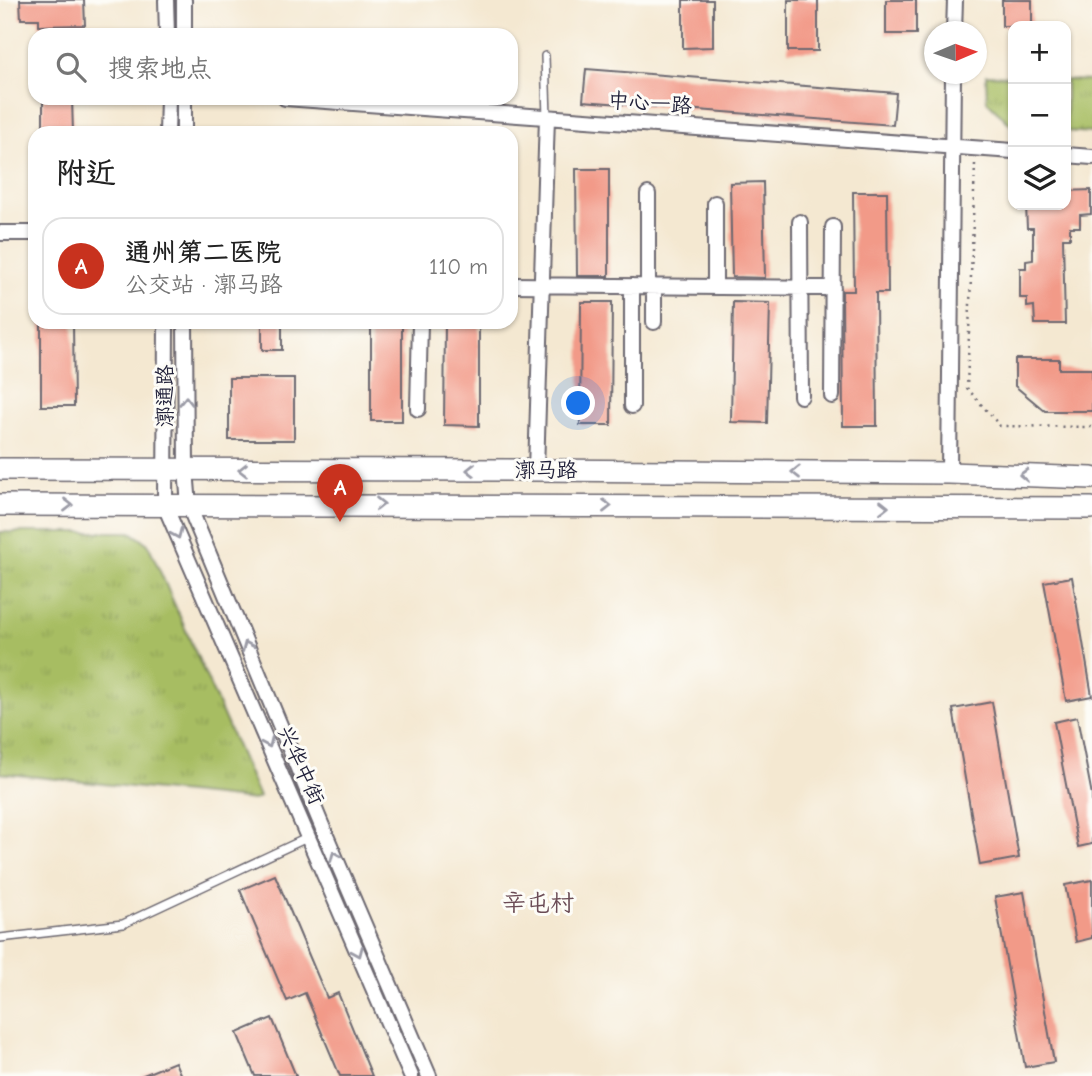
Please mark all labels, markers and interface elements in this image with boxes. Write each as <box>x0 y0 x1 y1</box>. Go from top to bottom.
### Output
north arrow <box>924 21 987 84</box>
map controls <box>1008 21 1071 210</box>
button: + <box>1008 21 1071 84</box>
search box <box>28 28 518 105</box>
icon: search <box>52 48 90 86</box>
text: 搜索地点 <box>108 54 212 84</box>
button: − <box>1008 84 1071 147</box>
street label: 中心一路 <box>607 88 693 118</box>
button: layers <box>1008 147 1071 210</box>
text: 附近 <box>56 156 116 191</box>
text: 通州第二医院 <box>125 238 281 268</box>
text: A <box>75 253 87 280</box>
text: 110 m <box>429 253 488 280</box>
text: 公交站 · 漷马路 <box>125 271 282 298</box>
street label: 漷通路 <box>153 365 177 428</box>
your location <box>561 386 595 420</box>
one-way arrow <box>178 395 194 406</box>
street label: 漷马路 <box>515 458 578 482</box>
one-way arrow <box>238 462 248 478</box>
one-way arrow <box>465 462 476 478</box>
pin: A <box>317 464 363 522</box>
one-way arrow <box>791 464 801 480</box>
one-way arrow <box>1018 468 1029 483</box>
one-way arrow <box>375 496 386 512</box>
one-way arrow <box>63 497 74 513</box>
one-way arrow <box>602 498 613 513</box>
one-way arrow <box>879 499 890 515</box>
one-way arrow <box>169 527 183 539</box>
one-way arrow <box>241 640 255 653</box>
street label: 兴华中街 <box>273 722 329 808</box>
one-way arrow <box>260 736 274 748</box>
one-way arrow <box>329 850 343 862</box>
district label: 辛屯村 <box>502 889 574 917</box>
one-way arrow <box>350 944 364 957</box>

